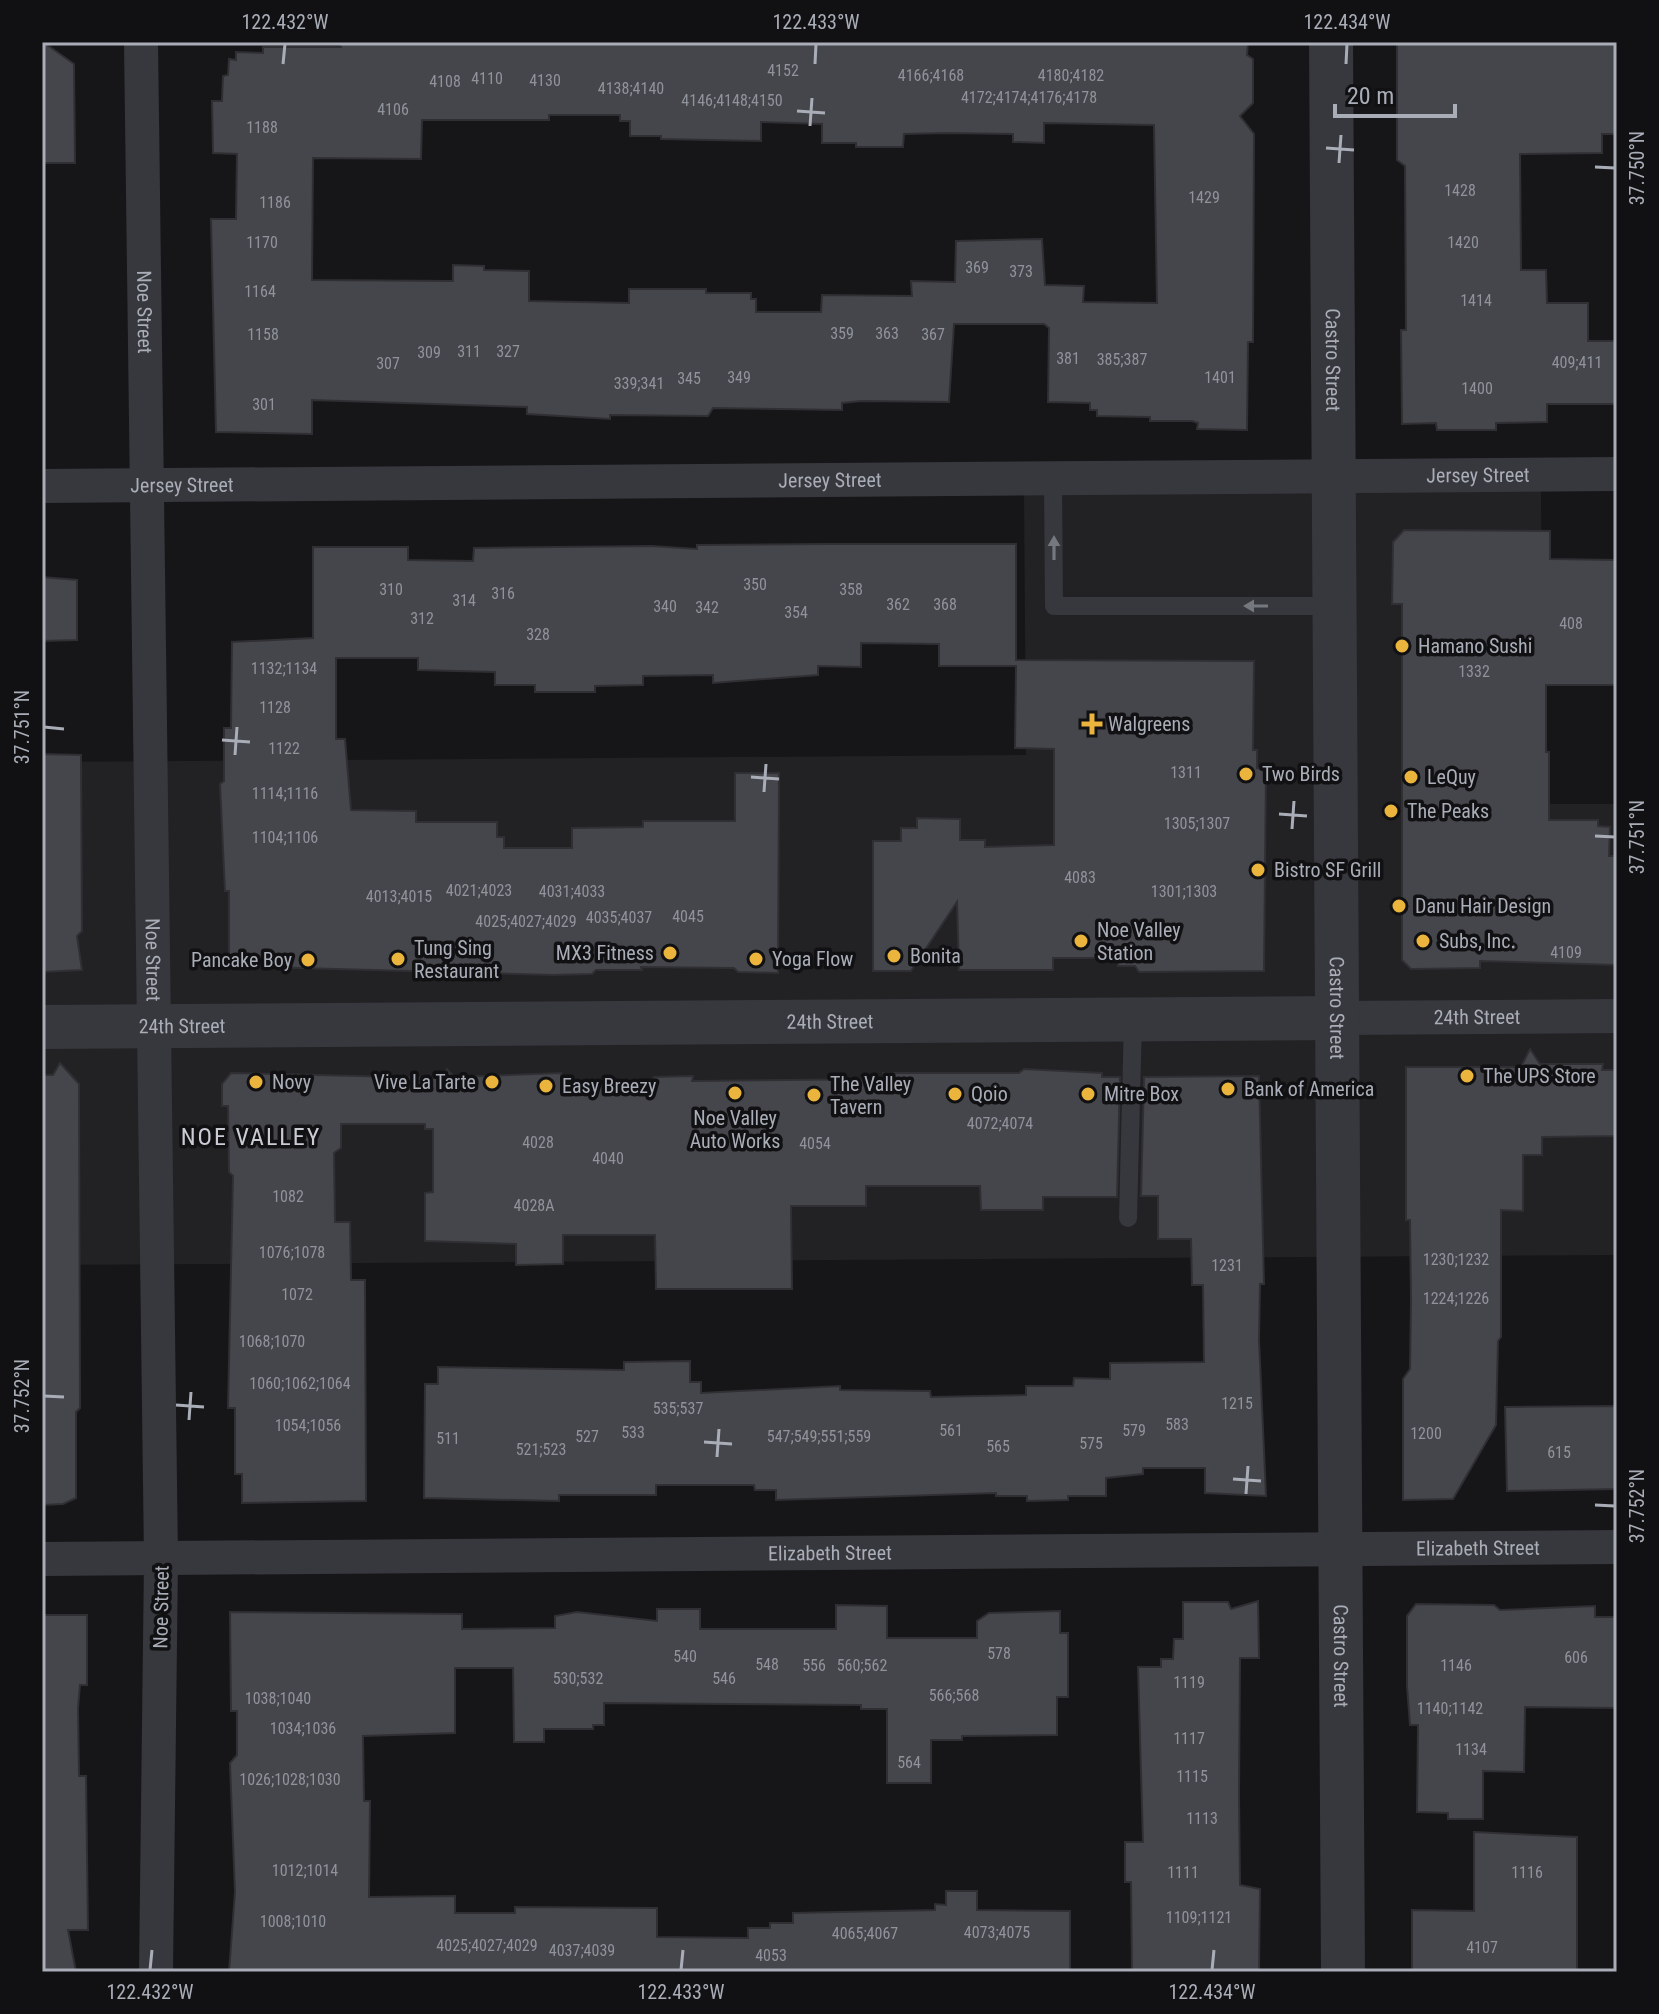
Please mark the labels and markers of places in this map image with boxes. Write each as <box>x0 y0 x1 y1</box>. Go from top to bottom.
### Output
place label: Hamano Sushi <box>1418 634 1532 658</box>
marker: Hamano Sushi <box>1393 637 1411 655</box>
place label: Walgreens <box>1108 712 1190 736</box>
marker: Walgreens <box>1083 715 1101 733</box>
place label: Two Birds <box>1262 762 1340 786</box>
marker: Two Birds <box>1237 765 1255 783</box>
place label: LeQuy <box>1427 765 1476 789</box>
marker: LeQuy <box>1402 768 1420 786</box>
place label: The Peaks <box>1407 799 1489 823</box>
marker: The Peaks <box>1382 802 1400 820</box>
place label: Bistro SF Grill <box>1274 858 1381 882</box>
marker: Bistro SF Grill <box>1249 861 1267 879</box>
place label: Danu Hair Design <box>1415 894 1551 918</box>
marker: Danu Hair Design <box>1390 897 1408 915</box>
place label: Noe Valley Station <box>1097 918 1181 965</box>
place label: Subs, Inc. <box>1439 929 1516 953</box>
marker: Noe Valley Station <box>1072 932 1090 950</box>
marker: Subs, Inc. <box>1414 932 1432 950</box>
place label: Tung Sing Restaurant <box>414 936 499 983</box>
place label: MX3 Fitness <box>556 941 654 965</box>
marker: MX3 Fitness <box>661 944 679 962</box>
place label: Bonita <box>910 944 961 968</box>
place label: Yoga Flow <box>772 947 853 971</box>
marker: Bonita <box>885 947 903 965</box>
place label: Pancake Boy <box>191 948 292 972</box>
marker: Tung Sing Restaurant <box>389 950 407 968</box>
marker: Yoga Flow <box>747 950 765 968</box>
marker: Pancake Boy <box>299 951 317 969</box>
place label: The UPS Store <box>1483 1064 1596 1088</box>
marker: The UPS Store <box>1458 1067 1476 1085</box>
place label: Novy <box>272 1070 311 1094</box>
place label: Vive La Tarte <box>374 1070 476 1094</box>
place label: The Valley Tavern <box>830 1072 911 1119</box>
marker: Novy <box>247 1073 265 1091</box>
marker: Vive La Tarte <box>483 1073 501 1091</box>
place label: Easy Breezy <box>562 1074 656 1098</box>
marker: Easy Breezy <box>537 1077 555 1095</box>
place label: Bank of America <box>1244 1077 1374 1101</box>
marker: Bank of America <box>1219 1080 1237 1098</box>
place label: Qoio <box>971 1082 1008 1106</box>
place label: Mitre Box <box>1104 1082 1179 1106</box>
marker: Noe Valley Auto Works <box>726 1084 744 1102</box>
marker: Qoio <box>946 1085 964 1103</box>
marker: Mitre Box <box>1079 1085 1097 1103</box>
marker: The Valley Tavern <box>805 1086 823 1104</box>
place label: Noe Valley Auto Works <box>690 1106 780 1153</box>

